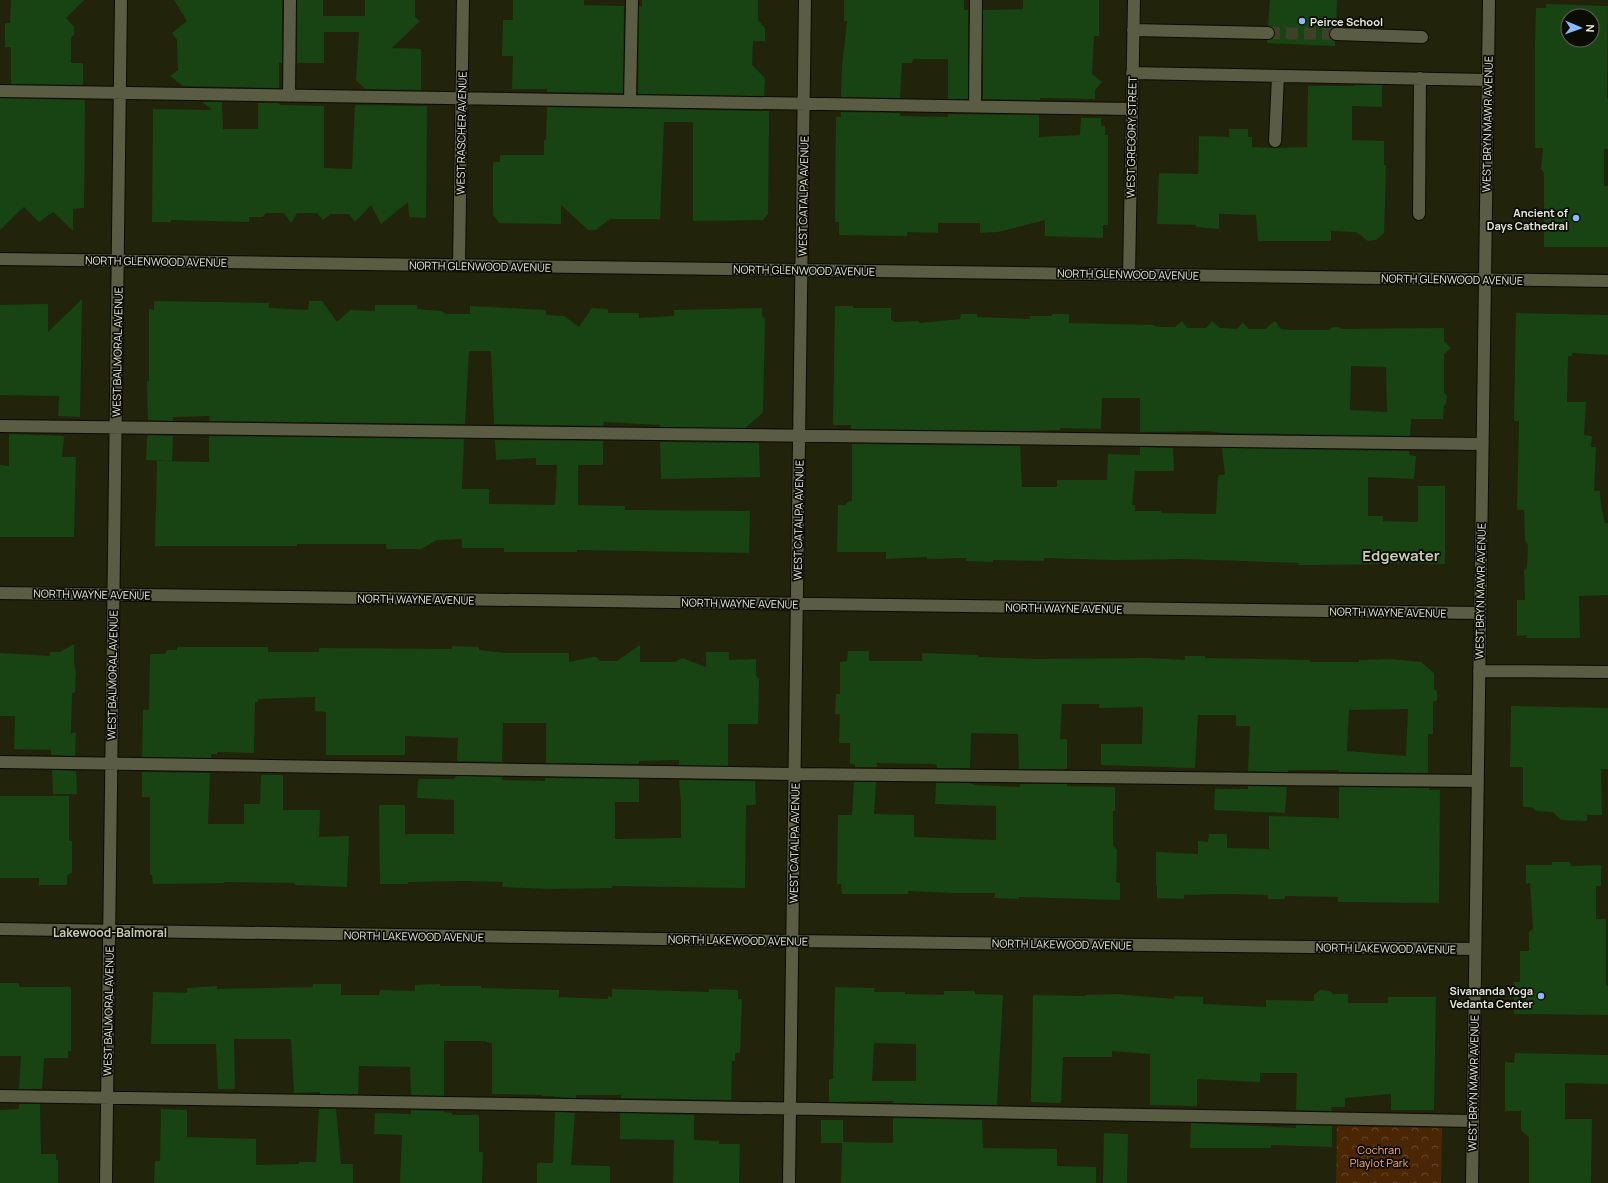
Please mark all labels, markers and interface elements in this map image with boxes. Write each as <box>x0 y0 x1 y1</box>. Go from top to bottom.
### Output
north arrow <box>1560 8 1600 48</box>
place label: Peirce School <box>1310 14 1383 29</box>
marker: Peirce School <box>1297 16 1307 26</box>
text: N <box>1583 24 1598 33</box>
street label: WEST BRYN MAWR AVENUE <box>1478 56 1496 192</box>
street label: WEST RASCHER AVENUE <box>452 71 470 195</box>
street label: WEST GREGORY STREET <box>1122 75 1140 198</box>
street label: WEST CATALPA AVENUE <box>794 136 812 256</box>
place label: Ancient of Days Cathedral <box>1487 205 1569 233</box>
marker: Ancient of Days Cathedral <box>1571 213 1581 223</box>
street label: NORTH GLENWOOD AVENUE <box>85 252 227 270</box>
street label: NORTH GLENWOOD AVENUE <box>409 257 551 275</box>
street label: NORTH GLENWOOD AVENUE <box>733 261 875 279</box>
street label: NORTH GLENWOOD AVENUE <box>1057 265 1199 283</box>
street label: NORTH GLENWOOD AVENUE <box>1381 270 1523 288</box>
street label: WEST BALMORAL AVENUE <box>108 287 126 417</box>
street label: WEST CATALPA AVENUE <box>789 460 807 580</box>
street label: WEST BRYN MAWR AVENUE <box>1471 523 1489 659</box>
district label: Edgewater <box>1362 545 1440 566</box>
street label: NORTH WAYNE AVENUE <box>33 585 151 603</box>
street label: NORTH WAYNE AVENUE <box>357 590 475 608</box>
street label: NORTH WAYNE AVENUE <box>681 594 799 612</box>
street label: NORTH WAYNE AVENUE <box>1005 599 1123 617</box>
street label: NORTH WAYNE AVENUE <box>1329 603 1447 621</box>
street label: WEST BALMORAL AVENUE <box>103 610 121 740</box>
street label: WEST CATALPA AVENUE <box>785 783 803 903</box>
district label: Lakewood-Balmoral <box>53 924 167 941</box>
street label: NORTH LAKEWOOD AVENUE <box>344 927 484 945</box>
street label: NORTH LAKEWOOD AVENUE <box>668 931 808 949</box>
street label: NORTH LAKEWOOD AVENUE <box>992 935 1132 953</box>
street label: NORTH LAKEWOOD AVENUE <box>1316 939 1456 957</box>
street label: WEST BALMORAL AVENUE <box>99 946 117 1076</box>
place label: Sivananda Yoga Vedanta Center <box>1450 983 1534 1011</box>
marker: Sivananda Yoga Vedanta Center <box>1536 991 1546 1001</box>
street label: WEST BRYN MAWR AVENUE <box>1464 1015 1482 1151</box>
park label: Cochran Playlot Park <box>1350 1142 1409 1170</box>

